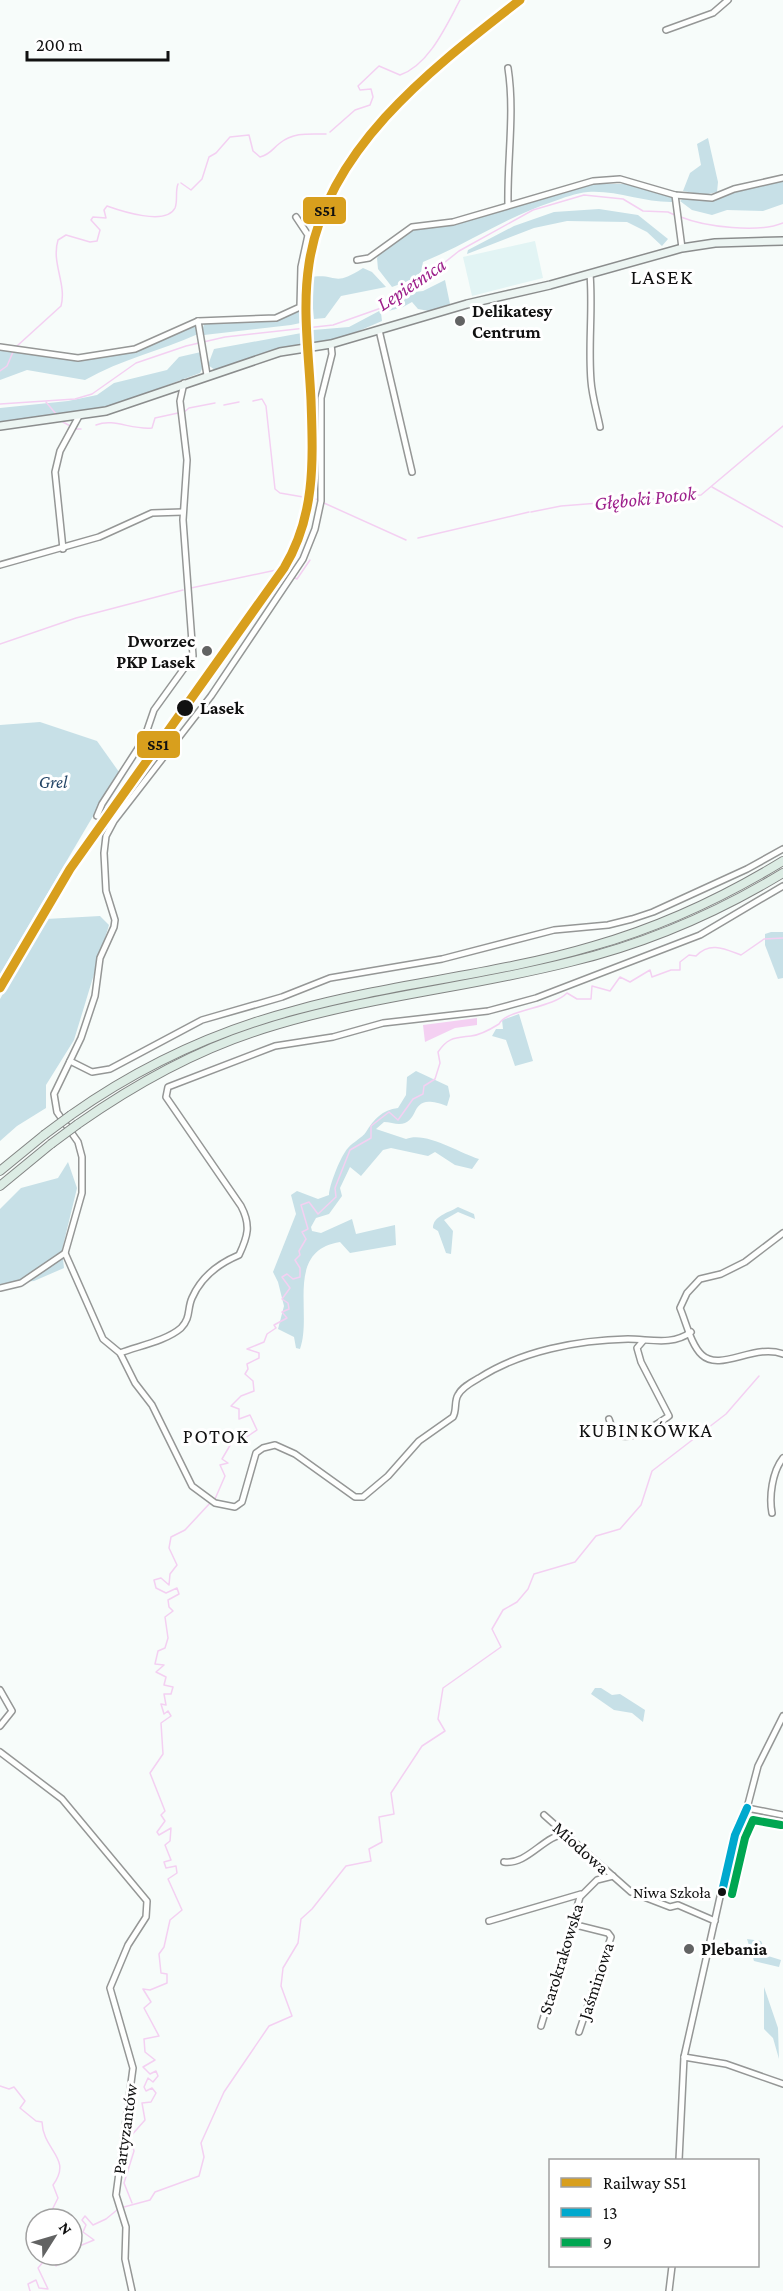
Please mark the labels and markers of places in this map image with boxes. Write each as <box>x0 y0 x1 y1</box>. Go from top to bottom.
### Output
place label: Delikatesy Centrum <box>472 301 553 342</box>
marker: Delikatesy Centrum <box>453 314 467 328</box>
place label: Dworzec PKP Lasek <box>116 631 195 672</box>
marker: Dworzec PKP Lasek <box>200 644 214 658</box>
marker: Lasek <box>175 698 195 718</box>
place label: Lasek <box>200 698 244 718</box>
place label: Niwa Szkoła <box>633 1884 712 1901</box>
marker: Niwa Szkoła <box>716 1886 728 1898</box>
place label: Plebania <box>701 1939 768 1959</box>
marker: Plebania <box>682 1942 696 1956</box>

